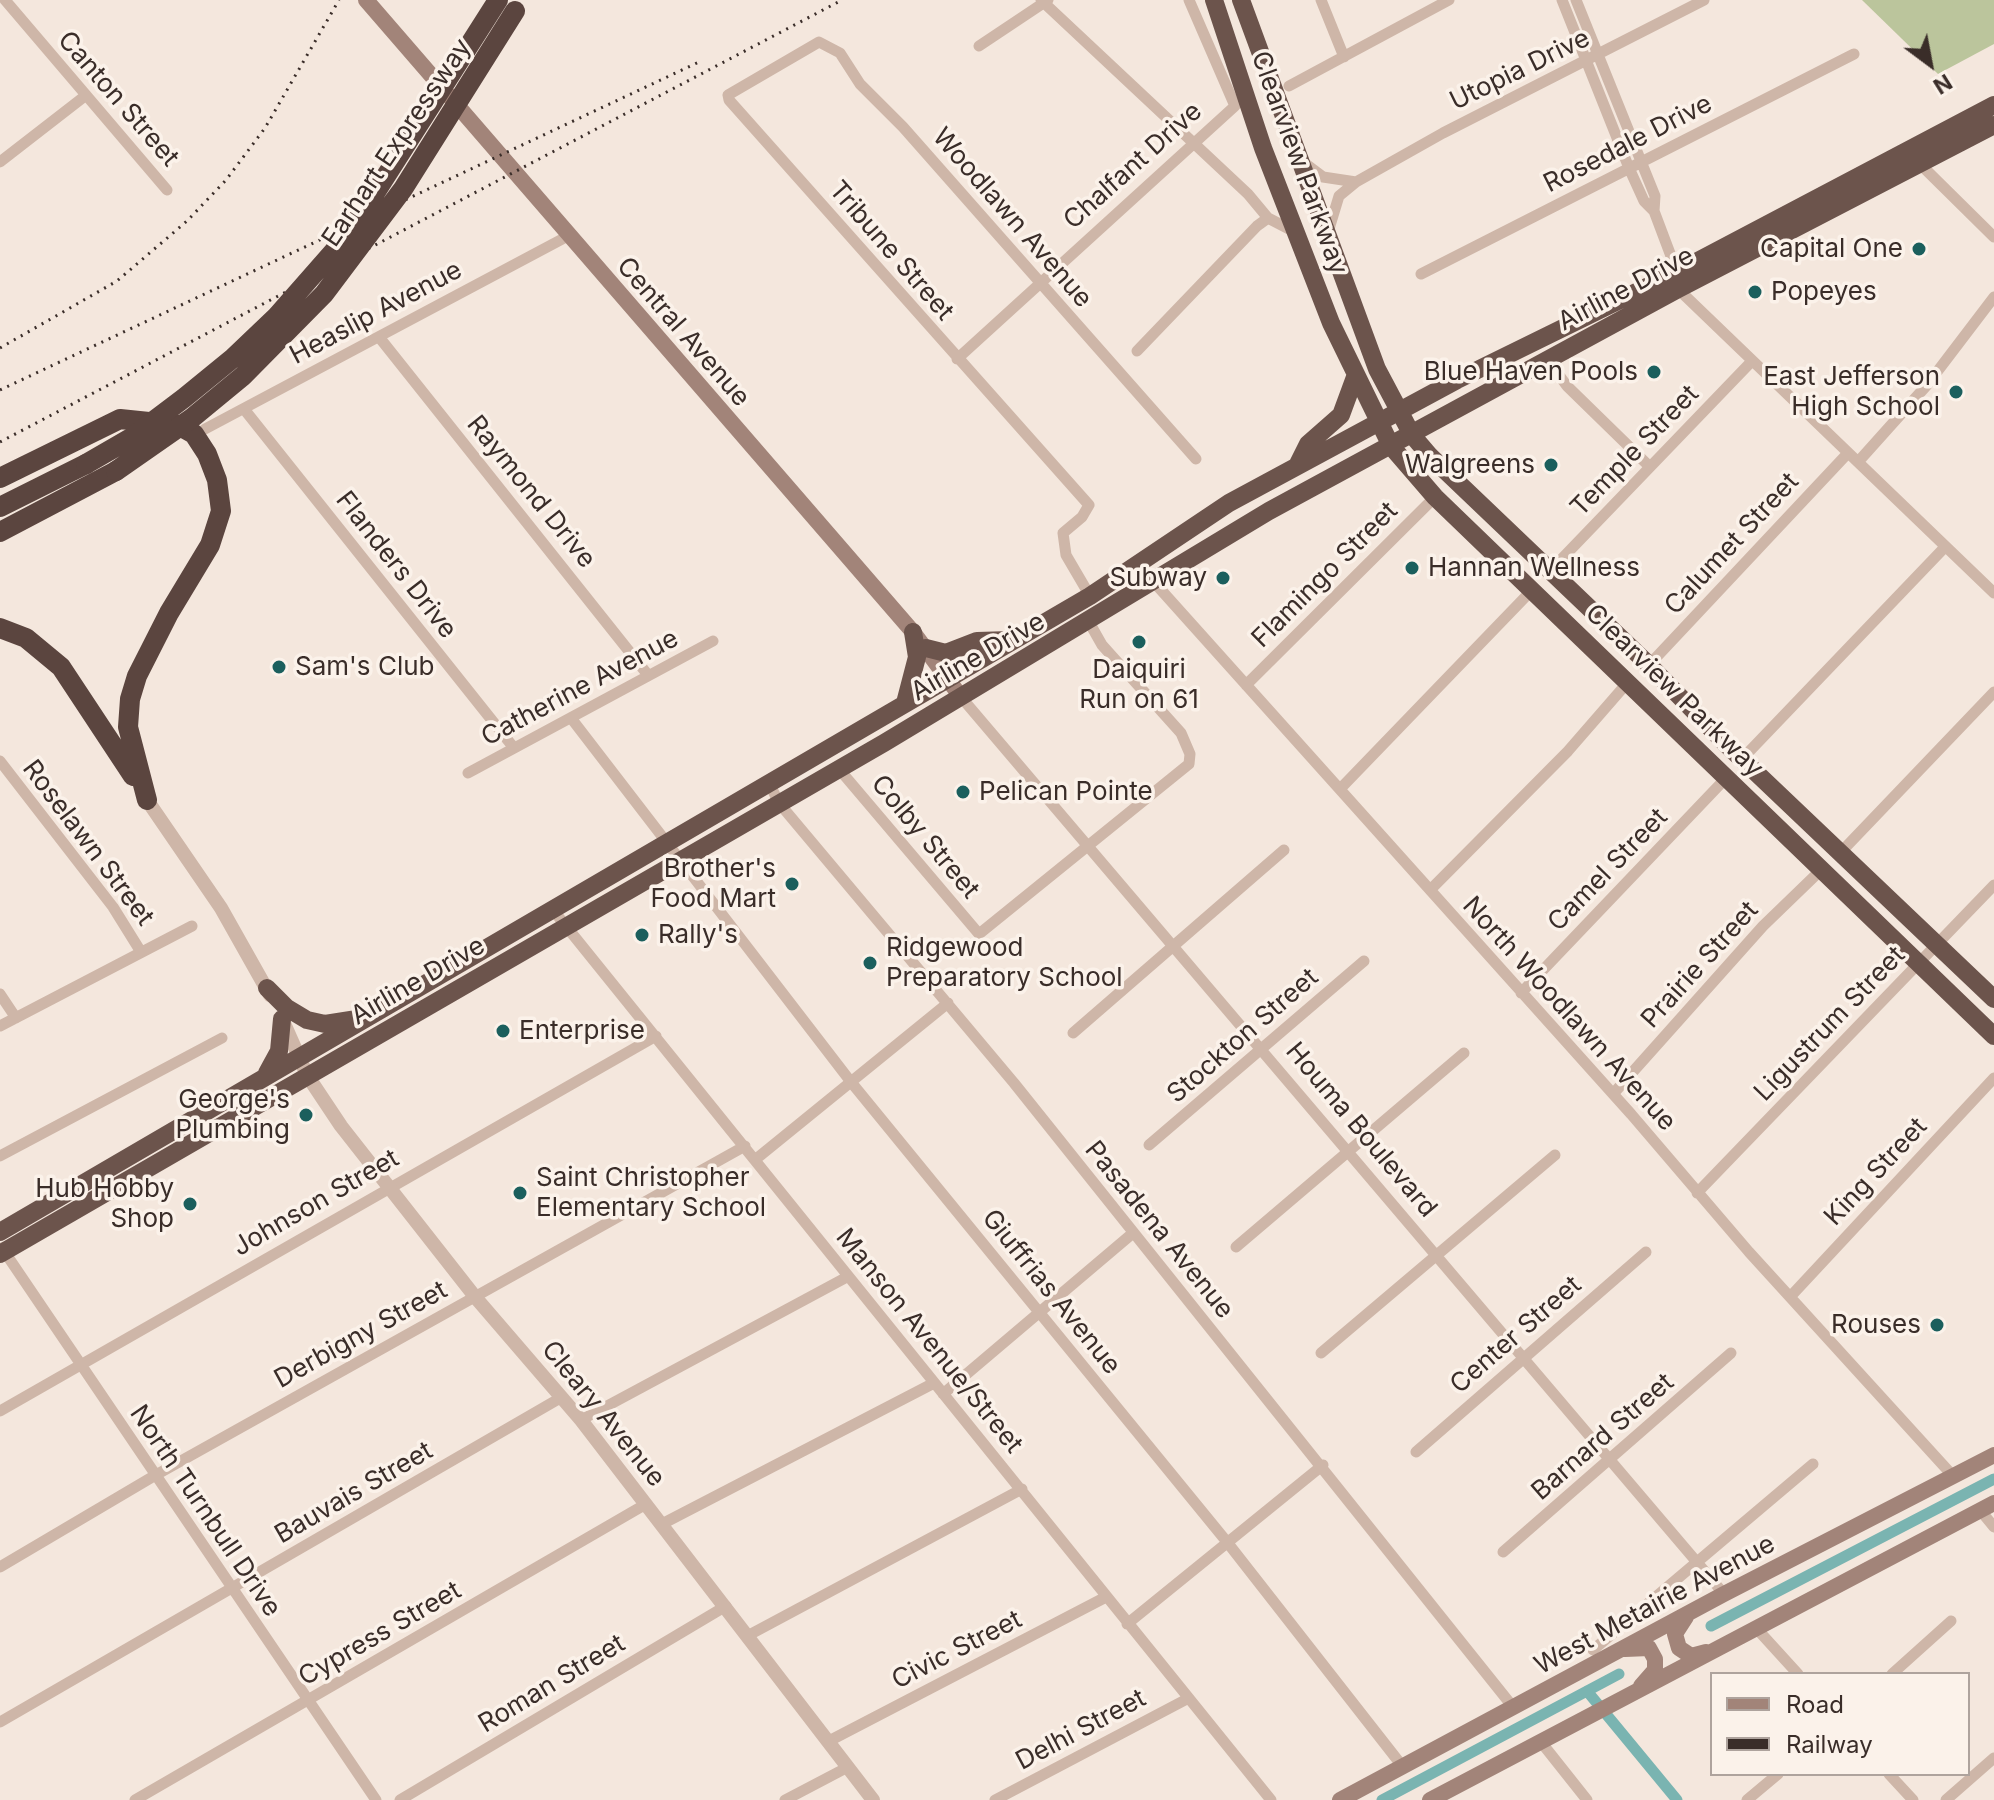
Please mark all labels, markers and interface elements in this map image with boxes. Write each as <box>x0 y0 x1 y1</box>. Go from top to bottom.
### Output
street label: Utopia Drive <box>1445 23 1595 117</box>
north arrow <box>1890 24 1970 104</box>
street label: Canton Street <box>51 25 185 173</box>
street label: Earhart Expressway <box>316 33 478 253</box>
street label: Clearview Parkway <box>1244 47 1354 279</box>
text: N <box>1929 69 1957 100</box>
street label: Rosedale Drive <box>1539 88 1717 200</box>
street label: Chalfant Drive <box>1058 96 1208 236</box>
street label: Woodlawn Avenue <box>926 122 1098 314</box>
street label: Tribune Street <box>822 175 960 327</box>
place label: Capital One <box>1760 233 1903 265</box>
street label: Airline Drive <box>1553 240 1699 338</box>
marker: Capital One <box>1910 240 1928 258</box>
street label: Central Avenue <box>610 251 756 413</box>
street label: Heaslip Avenue <box>285 255 467 371</box>
place label: Popeyes <box>1771 276 1877 308</box>
marker: Popeyes <box>1746 283 1764 301</box>
place label: Blue Haven Pools <box>1424 356 1638 388</box>
place label: East Jefferson High School <box>1763 361 1940 422</box>
marker: Blue Haven Pools <box>1645 363 1663 381</box>
street label: Temple Street <box>1564 379 1706 523</box>
marker: East Jefferson High School <box>1947 383 1965 401</box>
street label: Raymond Drive <box>460 410 602 574</box>
place label: Walgreens <box>1405 449 1535 481</box>
marker: Walgreens <box>1542 456 1560 474</box>
street label: Calumet Street <box>1658 467 1806 621</box>
street label: Flanders Drive <box>329 485 463 645</box>
street label: Flamingo Street <box>1246 496 1404 654</box>
place label: Hannan Wellness <box>1428 552 1640 584</box>
marker: Hannan Wellness <box>1403 559 1421 577</box>
place label: Subway <box>1109 562 1207 594</box>
marker: Subway <box>1214 569 1232 587</box>
street label: Clearview Parkway <box>1578 598 1770 784</box>
street label: Airline Drive <box>905 606 1051 708</box>
street label: Catherine Avenue <box>476 623 684 753</box>
marker: Daiquiri Run on 61 <box>1130 633 1148 651</box>
place label: Sam's Club <box>295 651 434 683</box>
place label: Daiquiri Run on 61 <box>1079 654 1199 716</box>
marker: Sam's Club <box>270 658 288 676</box>
street label: Roselawn Street <box>16 754 160 932</box>
street label: Colby Street <box>864 769 986 905</box>
place label: Pelican Pointe <box>979 776 1153 808</box>
marker: Pelican Pointe <box>954 783 972 801</box>
street label: Camel Street <box>1542 802 1674 938</box>
place label: Brother's Food Mart <box>650 853 776 914</box>
marker: Brother's Food Mart <box>783 875 801 893</box>
street label: North Woodlawn Avenue <box>1456 891 1682 1137</box>
street label: Prairie Street <box>1635 895 1765 1035</box>
place label: Rally's <box>658 919 738 951</box>
marker: Rally's <box>633 926 651 944</box>
street label: Airline Drive <box>345 930 491 1032</box>
place label: Ridgewood Preparatory School <box>886 932 1123 994</box>
street label: Ligustrum Street <box>1748 940 1912 1108</box>
marker: Ridgewood Preparatory School <box>861 954 879 972</box>
street label: Stockton Street <box>1161 962 1325 1110</box>
place label: Enterprise <box>519 1015 645 1047</box>
marker: Enterprise <box>494 1022 512 1040</box>
street label: Houma Boulevard <box>1279 1036 1443 1224</box>
place label: George's Plumbing <box>175 1084 290 1146</box>
marker: George's Plumbing <box>297 1106 315 1124</box>
street label: King Street <box>1818 1112 1934 1232</box>
street label: Pasadena Avenue <box>1078 1135 1240 1325</box>
street label: Johnson Street <box>227 1143 405 1263</box>
place label: Saint Christopher Elementary School <box>536 1162 766 1224</box>
place label: Hub Hobby Shop <box>35 1173 174 1234</box>
marker: Saint Christopher Elementary School <box>511 1184 529 1202</box>
marker: Hub Hobby Shop <box>181 1195 199 1213</box>
street label: Giuffrias Avenue <box>975 1203 1127 1381</box>
street label: Manson Avenue/Street <box>829 1223 1029 1459</box>
street label: Center Street <box>1444 1270 1588 1400</box>
street label: Derbigny Street <box>269 1275 453 1395</box>
place label: Rouses <box>1831 1309 1921 1341</box>
marker: Rouses <box>1928 1316 1946 1334</box>
street label: Cleary Avenue <box>535 1335 671 1493</box>
street label: Barnard Street <box>1526 1367 1680 1507</box>
street label: North Turnbull Drive <box>123 1399 287 1623</box>
street label: Bauvais Street <box>270 1435 438 1551</box>
street label: West Metairie Avenue <box>1530 1528 1780 1682</box>
street label: Cypress Street <box>293 1575 467 1693</box>
street label: Civic Street <box>887 1604 1027 1696</box>
street label: Roman Street <box>473 1628 631 1740</box>
legend <box>1710 1672 1970 1776</box>
street label: Delhi Street <box>1011 1683 1151 1777</box>
text: Road <box>1786 1690 1844 1719</box>
text: Railway <box>1786 1730 1873 1759</box>

